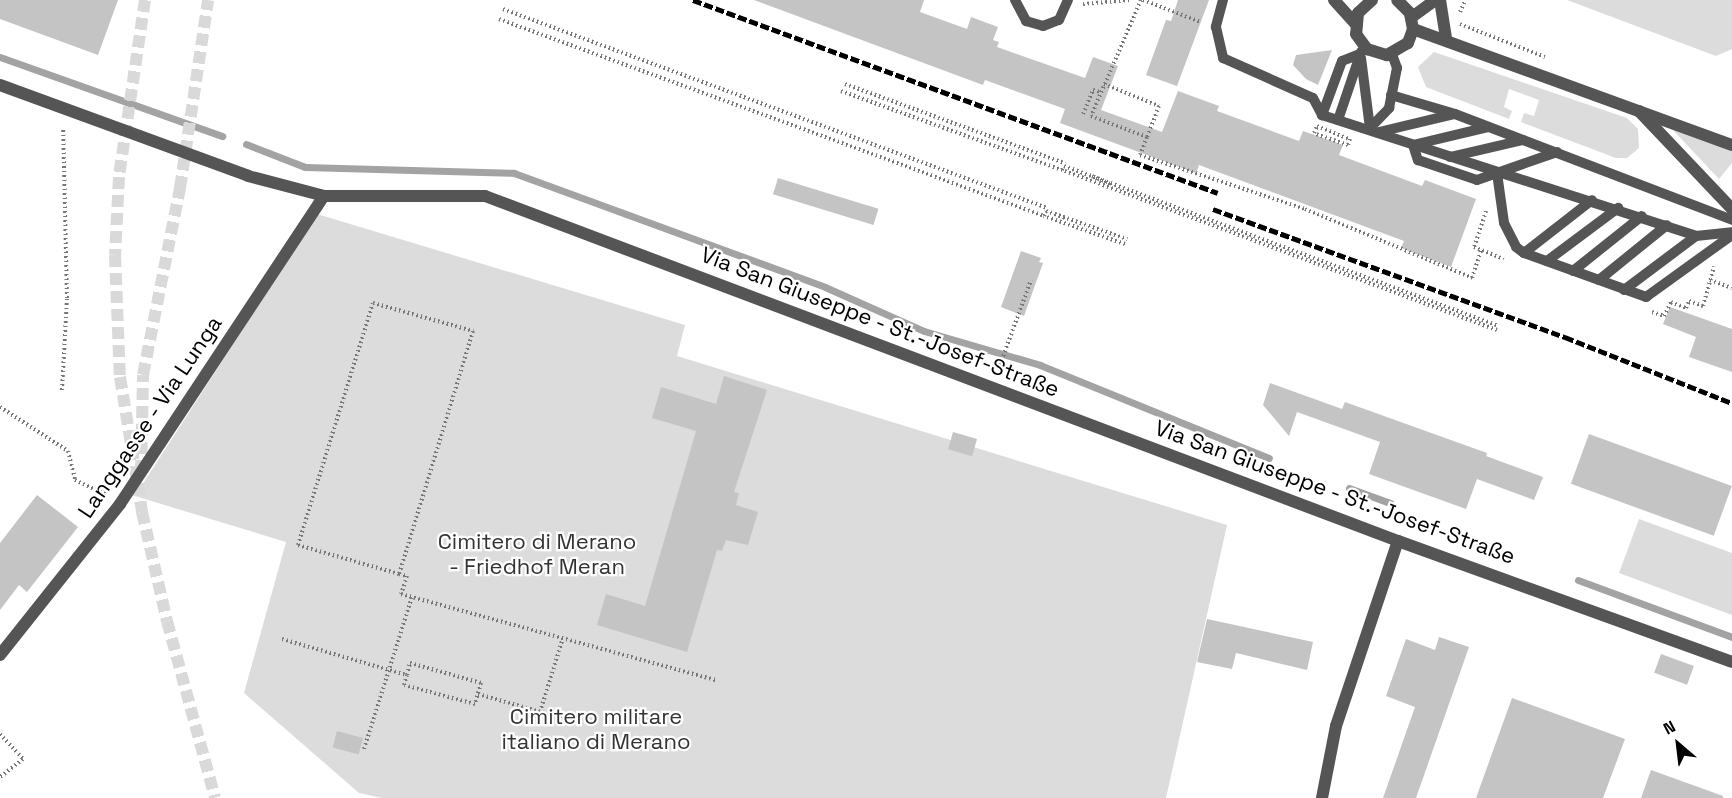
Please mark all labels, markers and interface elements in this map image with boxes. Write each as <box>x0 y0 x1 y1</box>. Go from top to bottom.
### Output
street label: Via San Giuseppe - St.-Josef-Straße <box>696 241 1064 403</box>
street label: Langgasse - Via Lunga <box>72 310 228 524</box>
street label: Via San Giuseppe - St.-Josef-Straße <box>1151 414 1519 570</box>
park label: Cimitero di Merano - Friedhof Meran <box>438 528 636 580</box>
park label: Cimitero militare italiano di Merano <box>501 703 691 754</box>
north arrow <box>1648 714 1708 774</box>
text: N <box>1660 716 1679 739</box>

